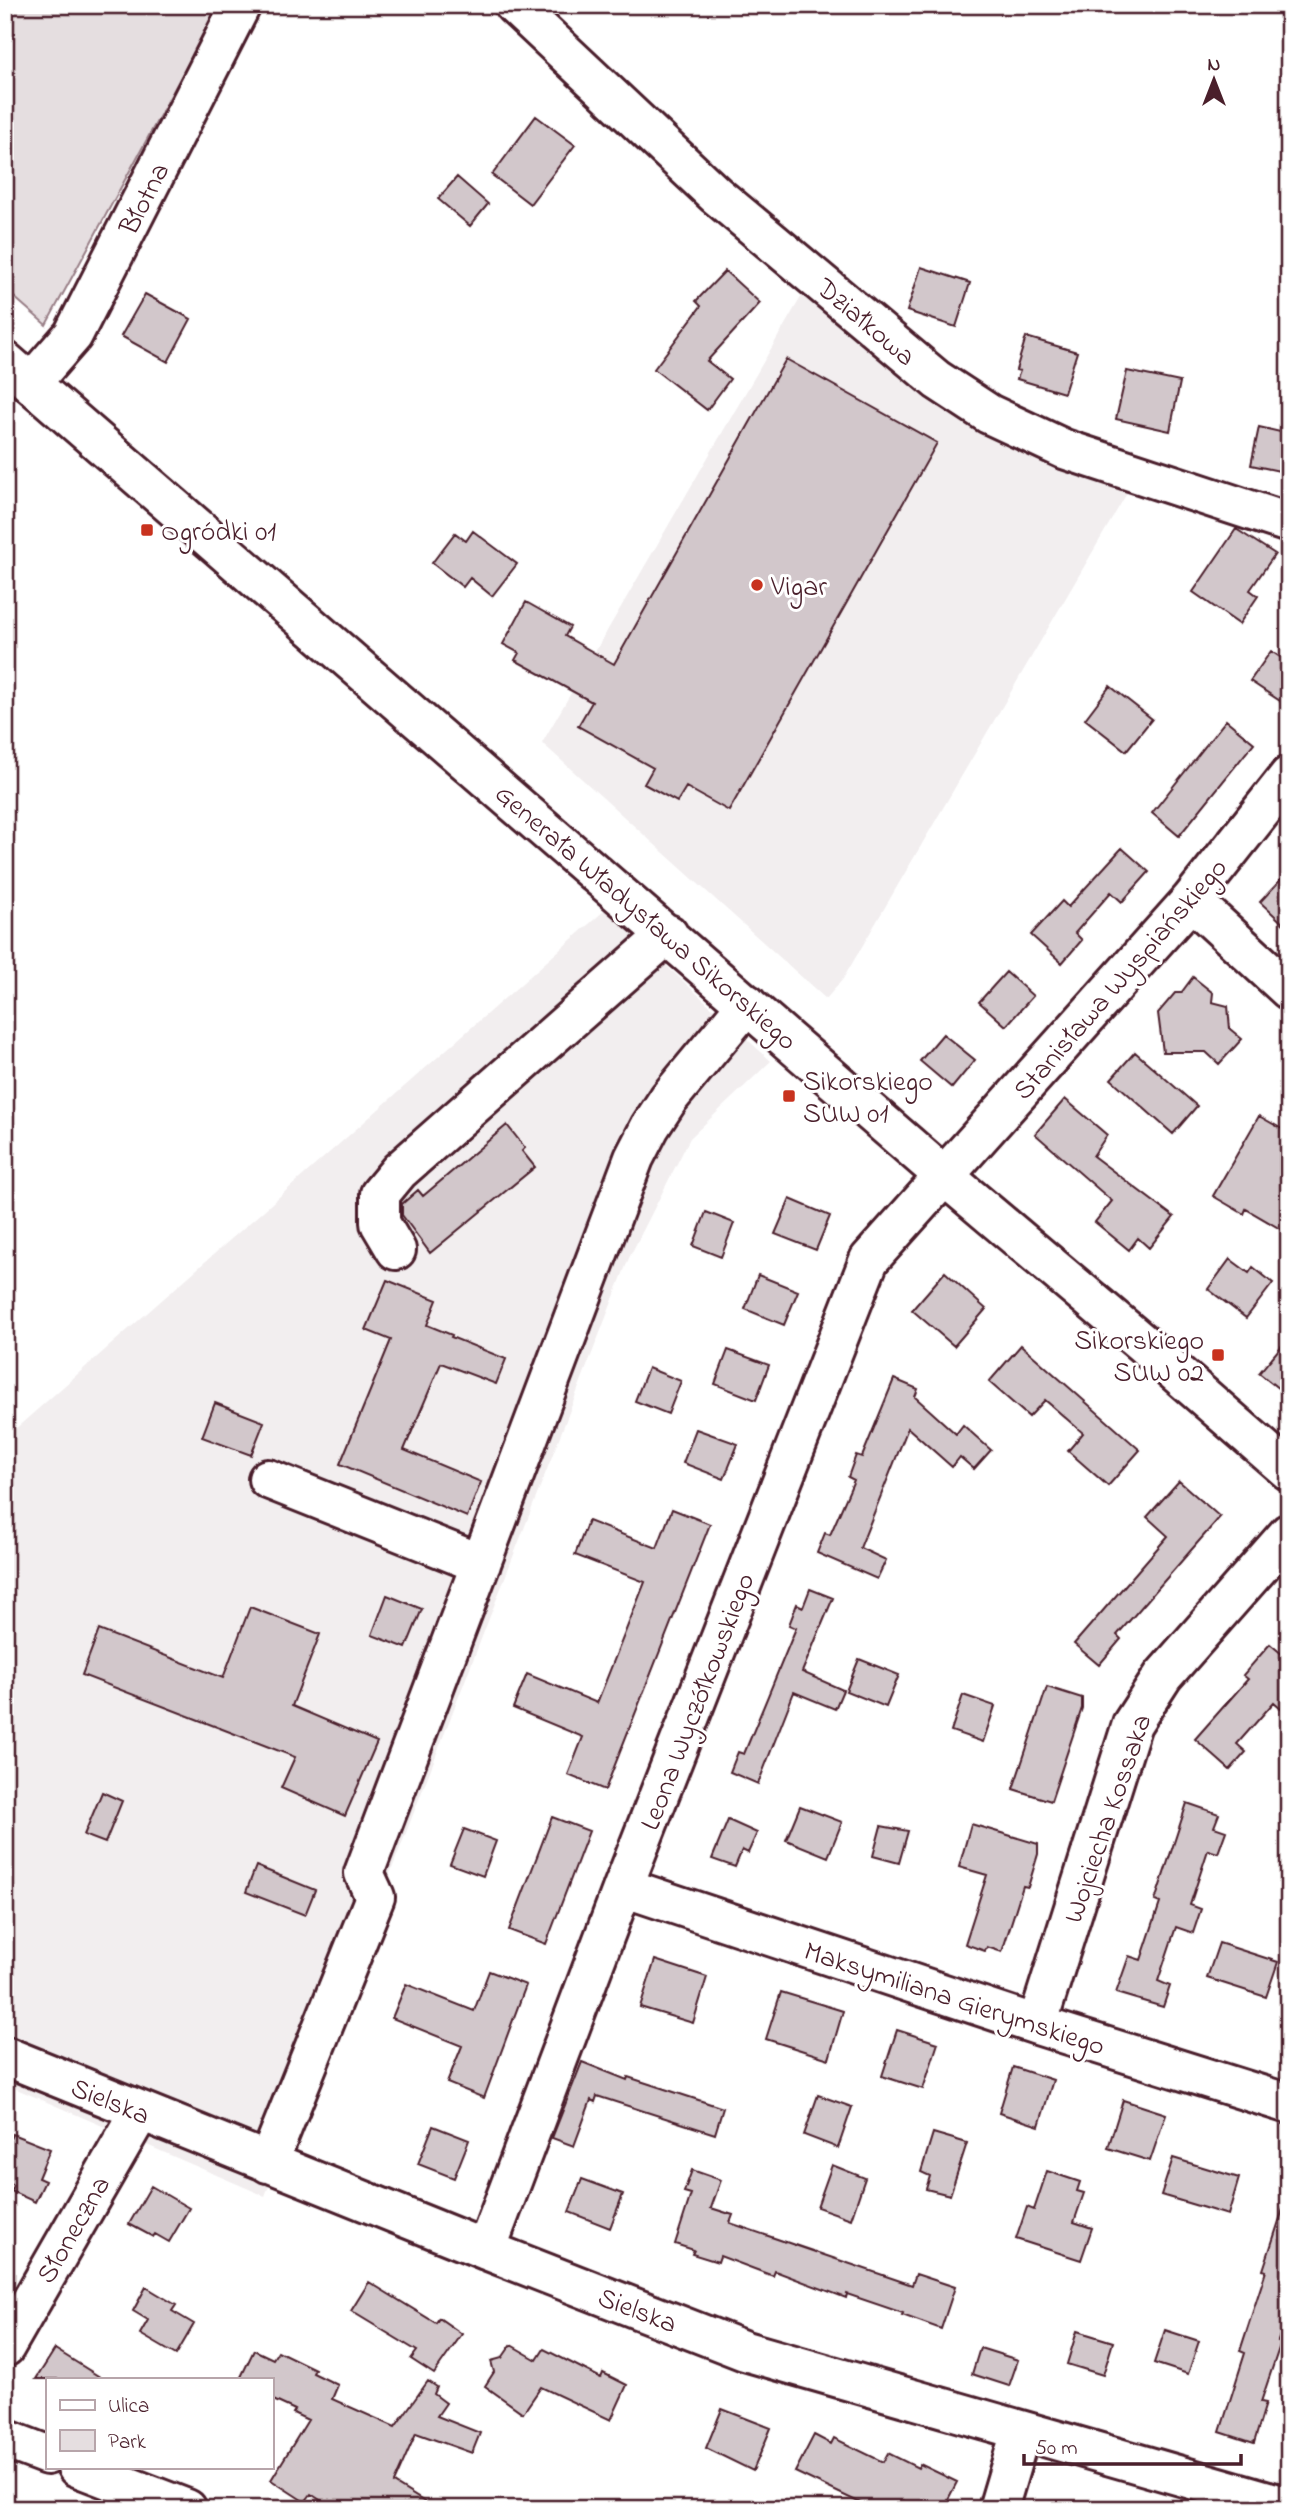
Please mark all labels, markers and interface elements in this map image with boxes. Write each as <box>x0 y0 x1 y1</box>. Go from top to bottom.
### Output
north arrow <box>1178 46 1248 116</box>
text: N <box>1208 52 1221 79</box>
street label: Błotna <box>110 156 182 244</box>
street label: Działkowa <box>805 269 924 378</box>
place label: Ogródki 01 <box>161 513 276 554</box>
marker: Ogródki 01 <box>139 522 155 538</box>
place label: Vigar <box>770 568 827 609</box>
marker: Vigar <box>749 577 765 593</box>
street label: Generała Władysława Sikorskiego <box>484 775 805 1062</box>
street label: Stanisława Wyspiańskiego <box>1005 850 1239 1111</box>
place label: Sikorskiego SUW 01 <box>803 1063 933 1136</box>
marker: Sikorskiego SUW 01 <box>781 1088 797 1104</box>
place label: Sikorskiego SUW 02 <box>1074 1322 1204 1395</box>
marker: Sikorskiego SUW 02 <box>1210 1347 1226 1363</box>
street label: Leona Wyczółkowskiego <box>631 1568 767 1837</box>
street label: Wojciecha Kossaka <box>1054 1709 1164 1929</box>
street label: Maksymiliana Gierymskiego <box>798 1932 1110 2068</box>
street label: Sielska <box>64 2069 155 2138</box>
street label: Słoneczna <box>28 2169 122 2292</box>
street label: Sielska <box>591 2278 682 2346</box>
legend <box>46 2378 273 2468</box>
text: Ulica <box>108 2392 149 2422</box>
scale bar <box>1024 2423 1242 2467</box>
text: Park <box>108 2428 147 2458</box>
text: 50 m <box>1035 2434 1078 2464</box>

